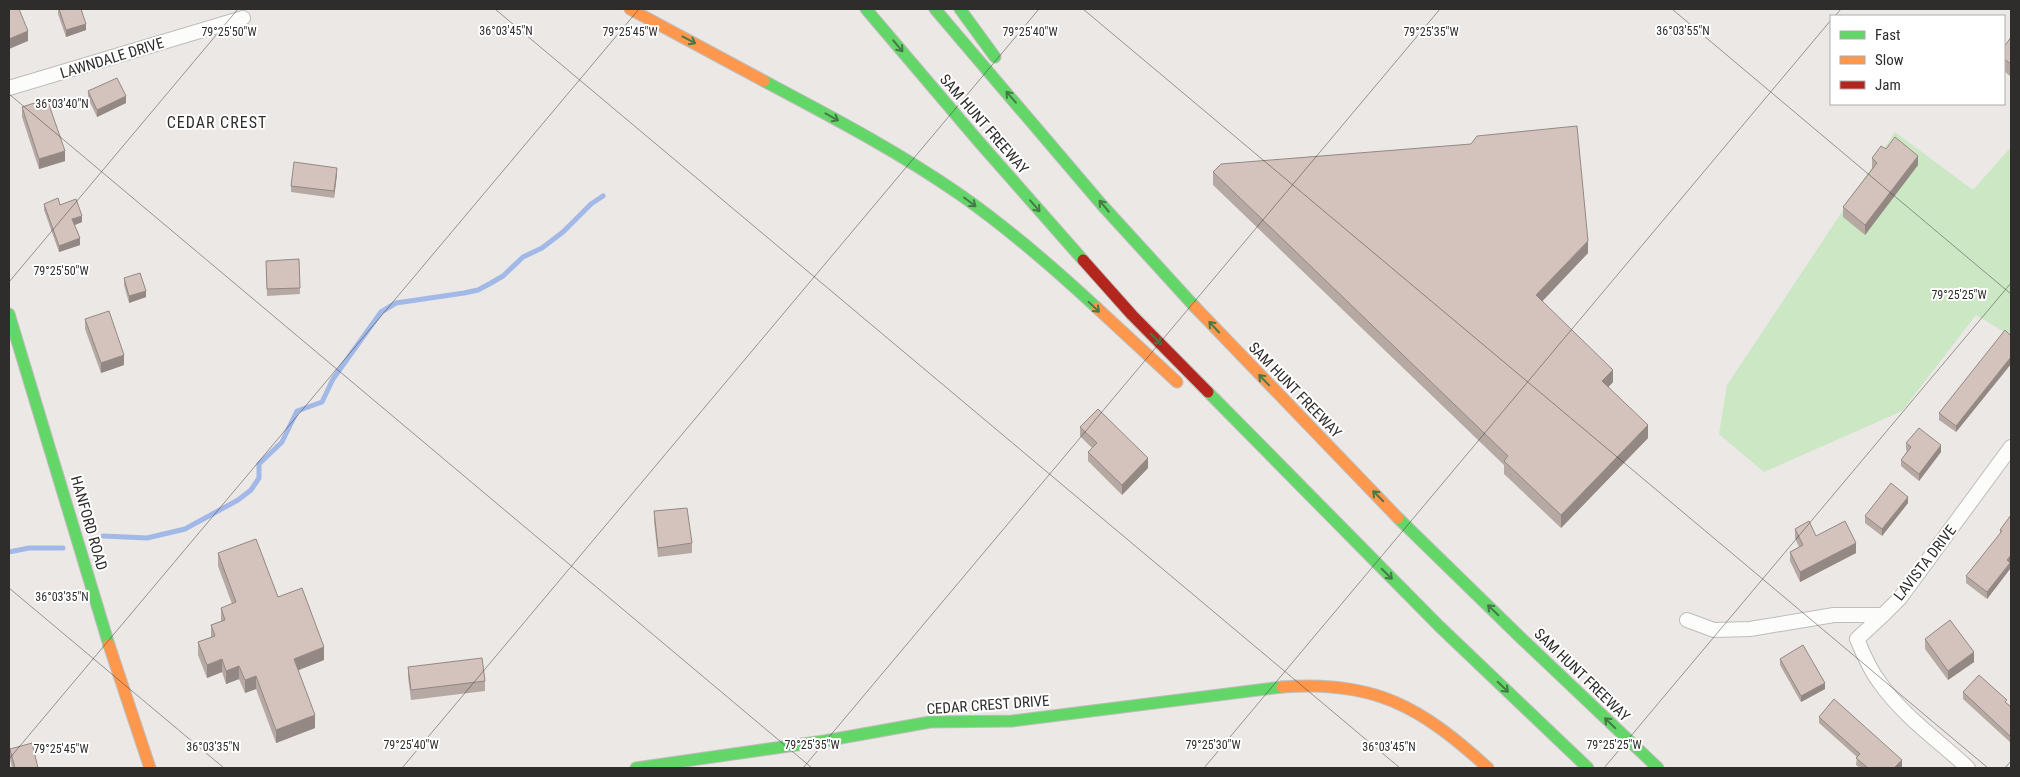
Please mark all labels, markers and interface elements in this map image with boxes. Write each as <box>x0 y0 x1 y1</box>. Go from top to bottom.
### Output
legend <box>1830 15 2005 105</box>
text: 36°03'45"N <box>479 24 533 38</box>
text: 36°03'55"N <box>1656 24 1710 38</box>
text: 79°25'50"W <box>201 25 257 39</box>
text: 79°25'45"W <box>602 25 658 39</box>
text: 79°25'40"W <box>1002 25 1058 39</box>
text: 79°25'35"W <box>1403 25 1459 39</box>
text: Fast <box>1875 26 1900 44</box>
street label: LAWNDALE DRIVE <box>58 34 166 82</box>
one-way arrow <box>681 35 696 45</box>
one-way arrow <box>892 39 903 52</box>
text: Slow <box>1875 51 1904 69</box>
street label: SAM HUNT FREEWAY <box>936 71 1032 178</box>
text: Jam <box>1875 76 1901 94</box>
one-way arrow <box>1005 90 1016 103</box>
text: 36°03'40"N <box>35 97 89 111</box>
one-way arrow <box>824 112 839 122</box>
district label: CEDAR CREST <box>167 113 267 132</box>
one-way arrow <box>963 197 977 207</box>
one-way arrow <box>1029 199 1041 212</box>
one-way arrow <box>1099 200 1110 213</box>
text: 79°25'50"W <box>33 264 89 278</box>
text: 79°25'25"W <box>1931 288 1987 302</box>
one-way arrow <box>1088 301 1101 313</box>
one-way arrow <box>1208 320 1220 333</box>
one-way arrow <box>1150 333 1162 345</box>
street label: SAM HUNT FREEWAY <box>1245 338 1345 442</box>
one-way arrow <box>1258 373 1270 386</box>
street label: HANFORD ROAD <box>67 474 111 572</box>
one-way arrow <box>1371 490 1384 502</box>
street label: LAVISTA DRIVE <box>1890 522 1960 604</box>
one-way arrow <box>1381 568 1393 580</box>
text: 36°03'35"N <box>35 590 89 604</box>
one-way arrow <box>1487 604 1500 616</box>
street label: SAM HUNT FREEWAY <box>1530 625 1634 725</box>
one-way arrow <box>1497 681 1509 693</box>
street label: CEDAR CREST DRIVE <box>926 692 1050 718</box>
one-way arrow <box>1604 717 1617 729</box>
text: 79°25'40"W <box>383 738 439 752</box>
text: 79°25'35"W <box>784 738 840 752</box>
text: 79°25'30"W <box>1185 738 1241 752</box>
text: 79°25'25"W <box>1586 738 1642 752</box>
text: 36°03'35"N <box>186 740 240 754</box>
text: 36°03'45"N <box>1362 740 1416 754</box>
text: 79°25'45"W <box>33 742 89 756</box>

